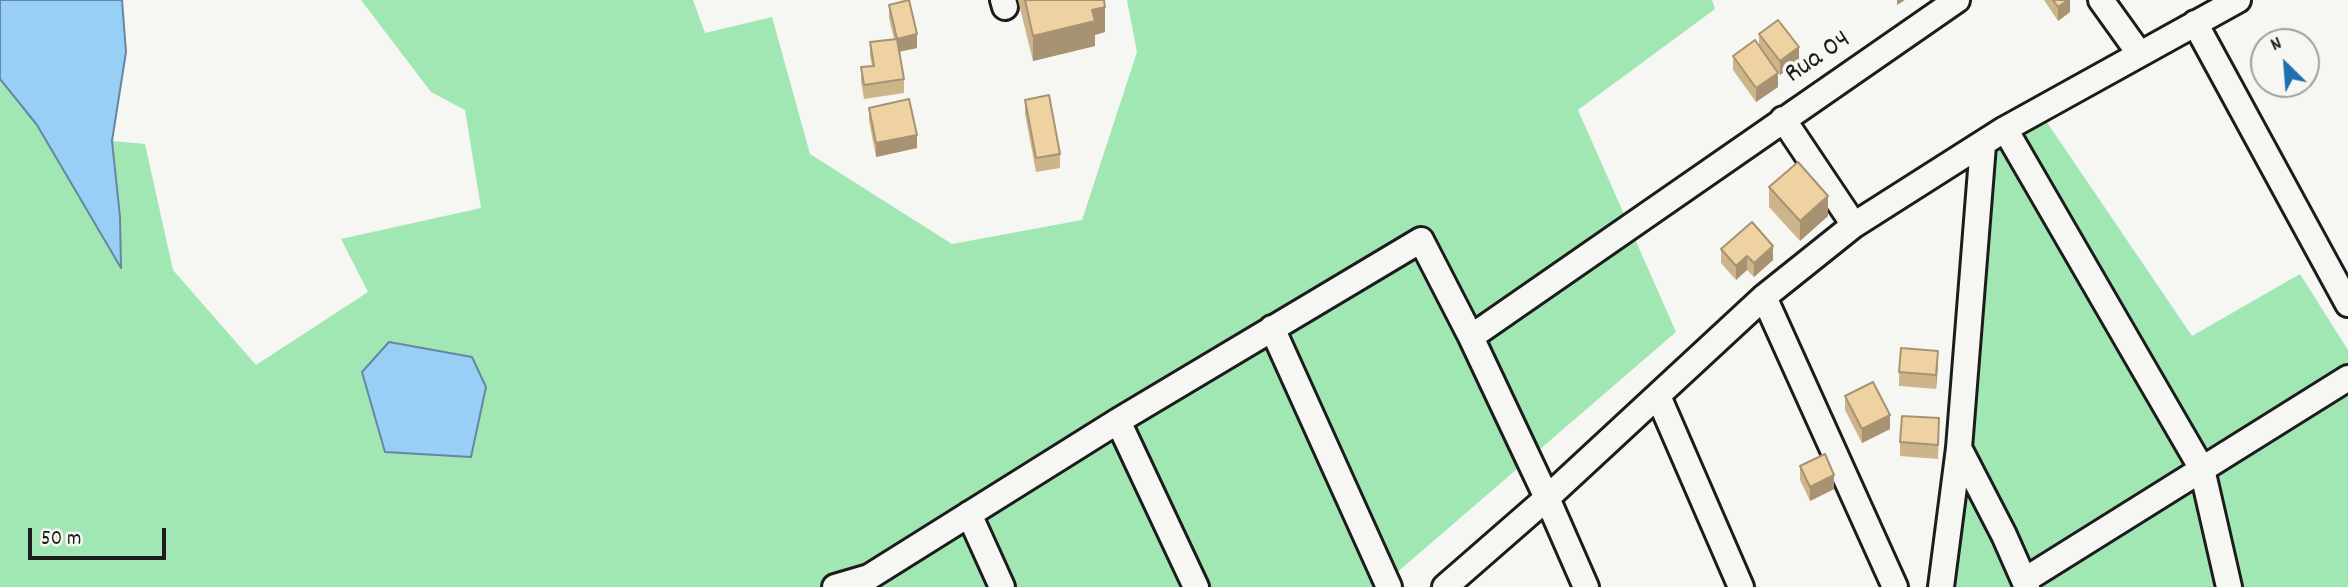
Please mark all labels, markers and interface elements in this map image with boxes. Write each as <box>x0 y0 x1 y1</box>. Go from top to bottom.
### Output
street label: Rua 04 <box>1780 25 1858 93</box>
north arrow <box>2250 28 2320 98</box>
text: N <box>2267 31 2287 60</box>
scale bar <box>32 514 170 558</box>
text: 50 m <box>41 525 81 555</box>

